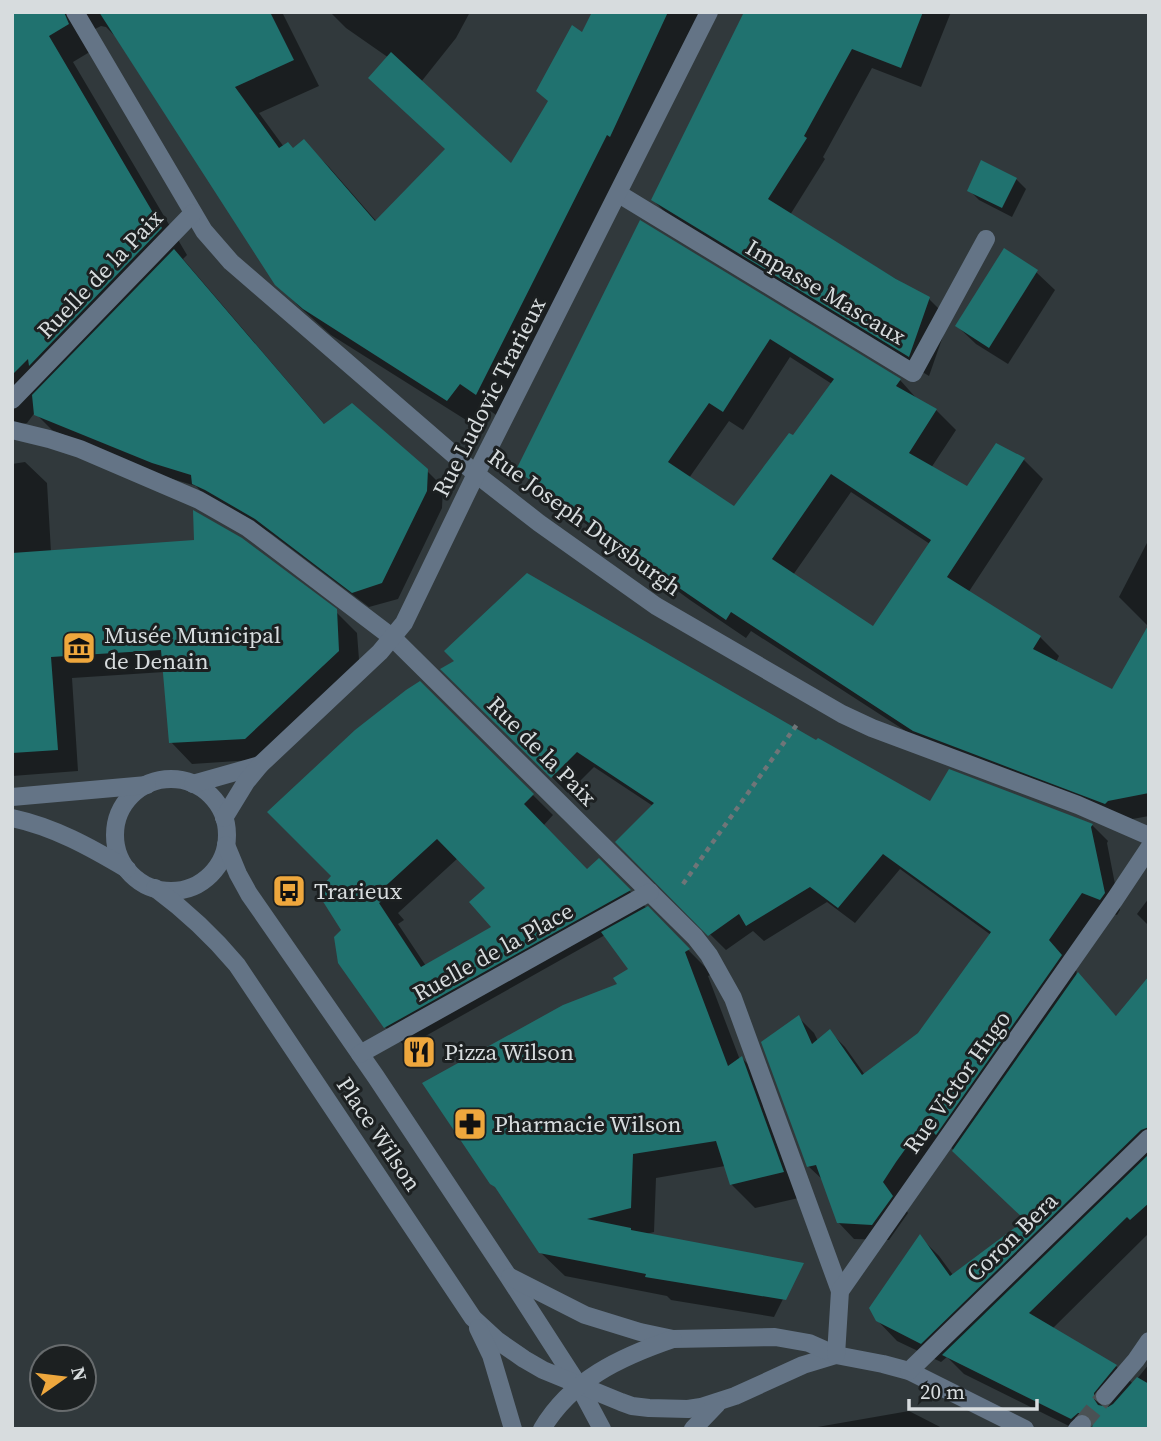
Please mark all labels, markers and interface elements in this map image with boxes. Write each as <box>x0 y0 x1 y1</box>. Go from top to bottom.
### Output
street label: Ruelle de la Paix <box>30 202 170 346</box>
street label: Impasse Mascaux <box>740 232 912 352</box>
street label: Rue Ludovic Trarieux <box>425 292 553 502</box>
street label: Rue Joseph Duysburgh <box>482 441 688 603</box>
place label: Musée Municipal de Denain <box>104 619 281 677</box>
museum icon: Musée Municipal de Denain <box>60 629 98 667</box>
street label: Rue de la Paix <box>480 689 604 813</box>
bus stop icon: Trarieux <box>270 872 308 910</box>
place label: Trarieux <box>314 875 402 907</box>
street label: Ruelle de la Place <box>407 895 579 1009</box>
street label: Rue Victor Hugo <box>896 1004 1018 1160</box>
restaurant icon: Pizza Wilson <box>400 1033 438 1071</box>
place label: Pizza Wilson <box>444 1036 574 1068</box>
street label: Place Wilson <box>329 1071 429 1197</box>
pharmacy icon: Pharmacie Wilson <box>451 1105 489 1143</box>
place label: Pharmacie Wilson <box>494 1108 682 1140</box>
street label: Coron Bera <box>959 1185 1065 1289</box>
north arrow <box>28 1343 98 1413</box>
text: N <box>65 1364 94 1384</box>
scale bar <box>909 1368 1037 1412</box>
text: 20 m <box>920 1377 965 1406</box>

